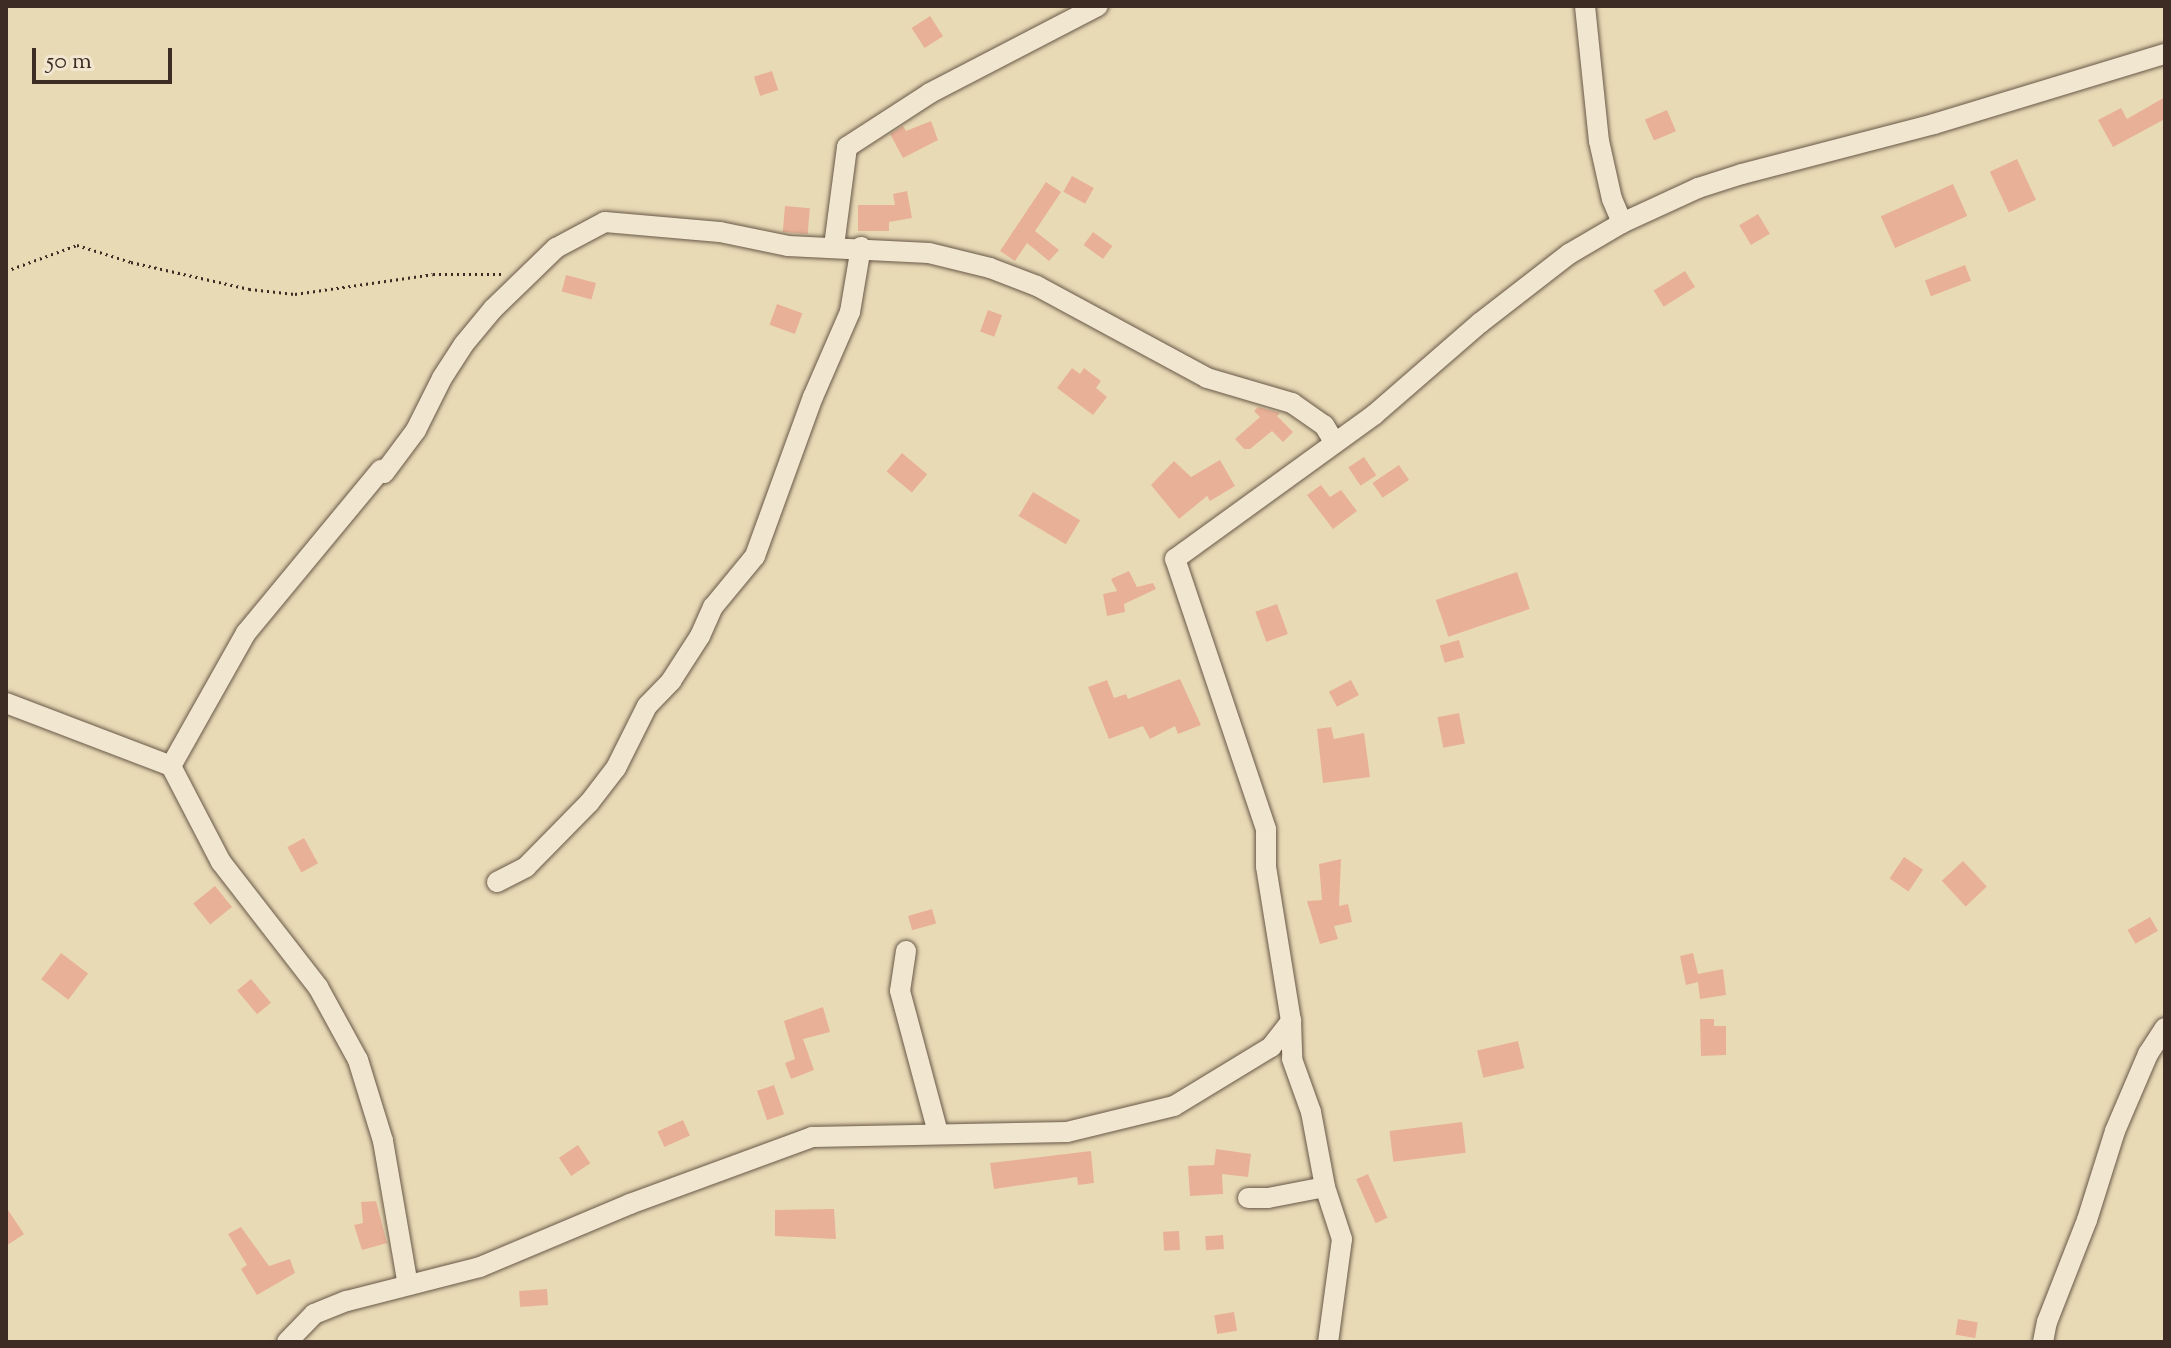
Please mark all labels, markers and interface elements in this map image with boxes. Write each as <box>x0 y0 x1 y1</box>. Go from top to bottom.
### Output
scale bar <box>36 32 176 82</box>
text: 50 m <box>46 45 92 79</box>

